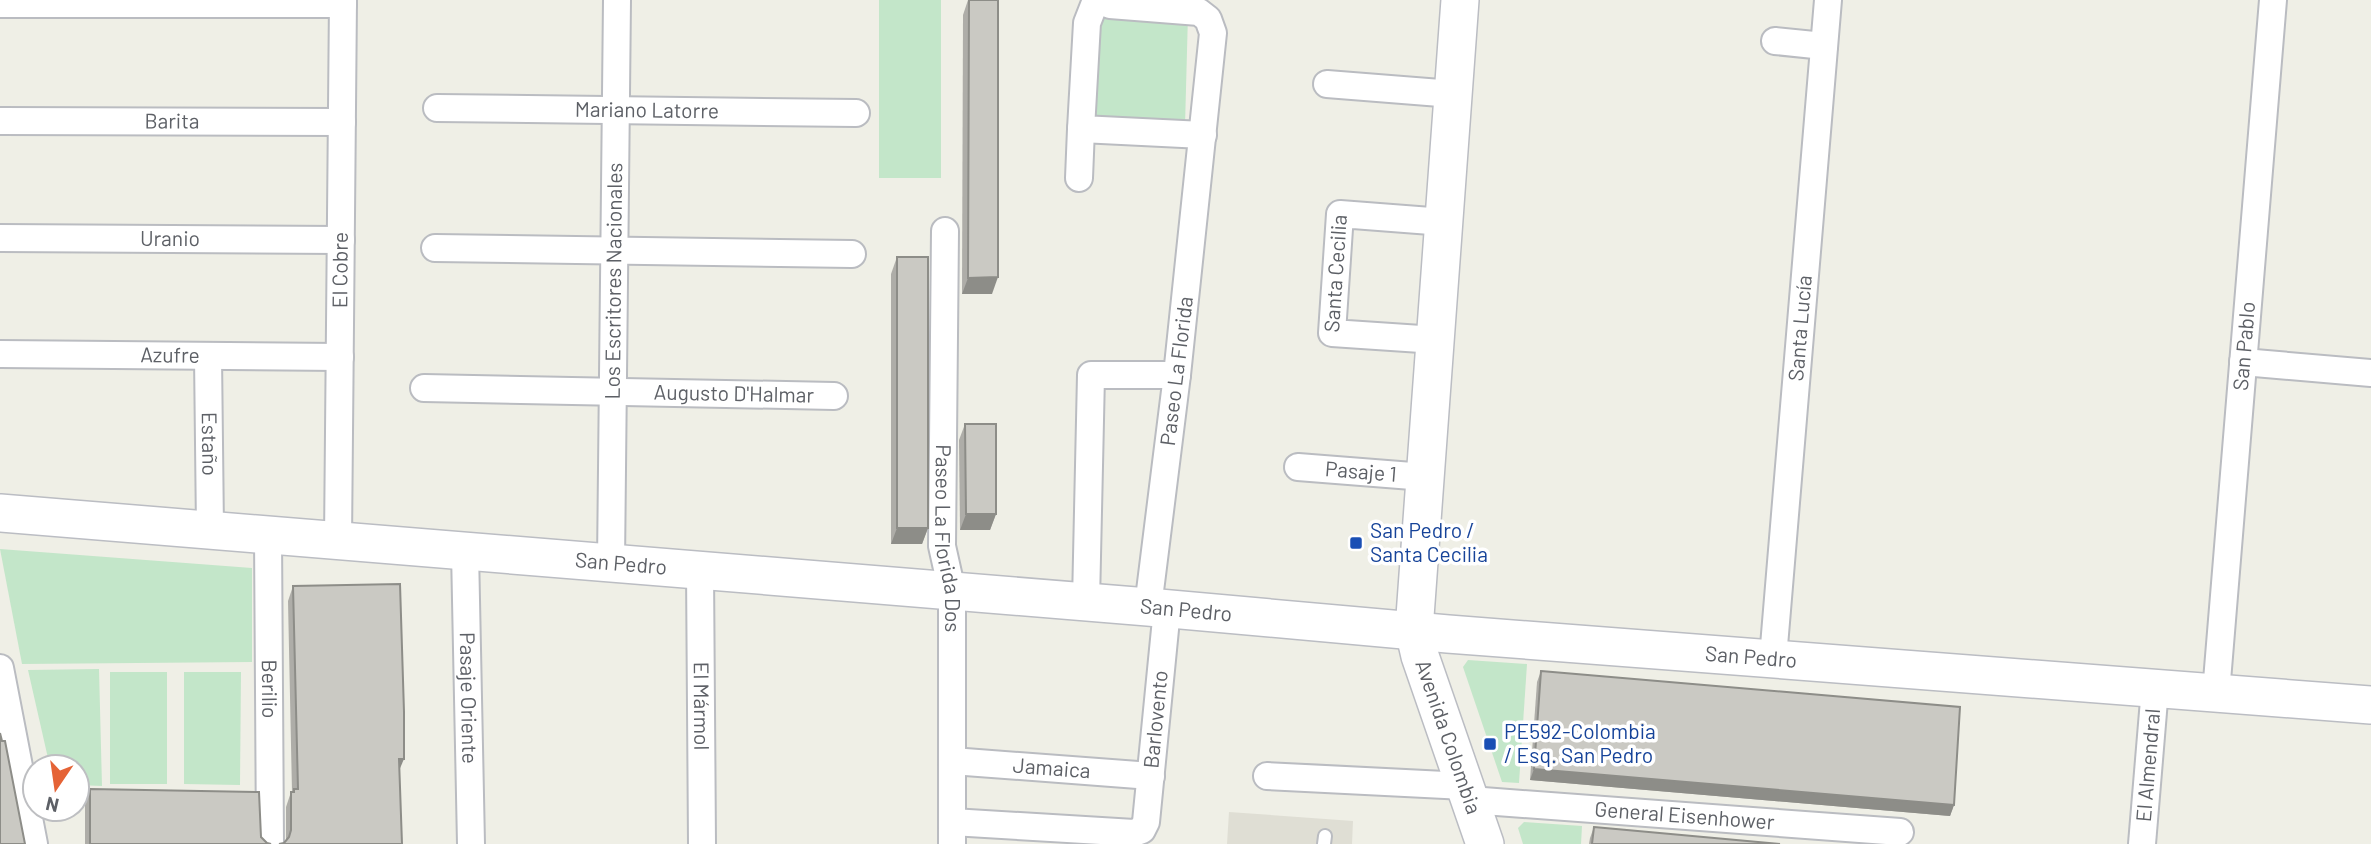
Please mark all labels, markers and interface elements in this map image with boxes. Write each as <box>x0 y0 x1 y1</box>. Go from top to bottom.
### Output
street label: Mariano Latorre <box>575 96 719 122</box>
street label: Barita <box>144 107 200 133</box>
street label: Los Escritores Nacionales <box>599 162 626 400</box>
street label: Santa Cecilia <box>1318 214 1351 333</box>
street label: Uranio <box>140 225 200 250</box>
street label: El Cobre <box>326 232 352 308</box>
street label: Santa Lucía <box>1782 274 1816 382</box>
street label: Paseo La Florida <box>1154 295 1197 447</box>
street label: San Pablo <box>2227 300 2259 392</box>
street label: Azufre <box>140 341 200 367</box>
street label: Augusto D'Halmar <box>654 378 815 407</box>
street label: Estaño <box>198 412 223 476</box>
street label: Paseo La Florida Dos <box>931 444 966 632</box>
street label: Pasaje 1 <box>1324 455 1398 486</box>
place label: San Pedro / Santa Cecilia <box>1370 517 1488 566</box>
marker: San Pedro / Santa Cecilia <box>1348 535 1364 551</box>
street label: San Pedro <box>574 546 668 579</box>
street label: San Pedro <box>1139 592 1233 626</box>
street label: Pasaje Oriente <box>456 632 483 764</box>
street label: San Pedro <box>1704 640 1798 672</box>
street label: Avenida Colombia <box>1411 656 1488 817</box>
street label: Berilio <box>258 659 283 719</box>
street label: El Mármol <box>690 662 715 750</box>
street label: Barlovento <box>1137 669 1172 769</box>
street label: El Almendral <box>2130 707 2164 823</box>
place label: PE592-Colombia / Esq. San Pedro <box>1504 718 1656 767</box>
marker: PE592-Colombia / Esq. San Pedro <box>1482 736 1498 752</box>
street label: Jamaica <box>1012 752 1092 782</box>
north arrow <box>21 753 91 823</box>
text: N <box>43 792 61 818</box>
street label: General Eisenhower <box>1594 795 1776 834</box>

